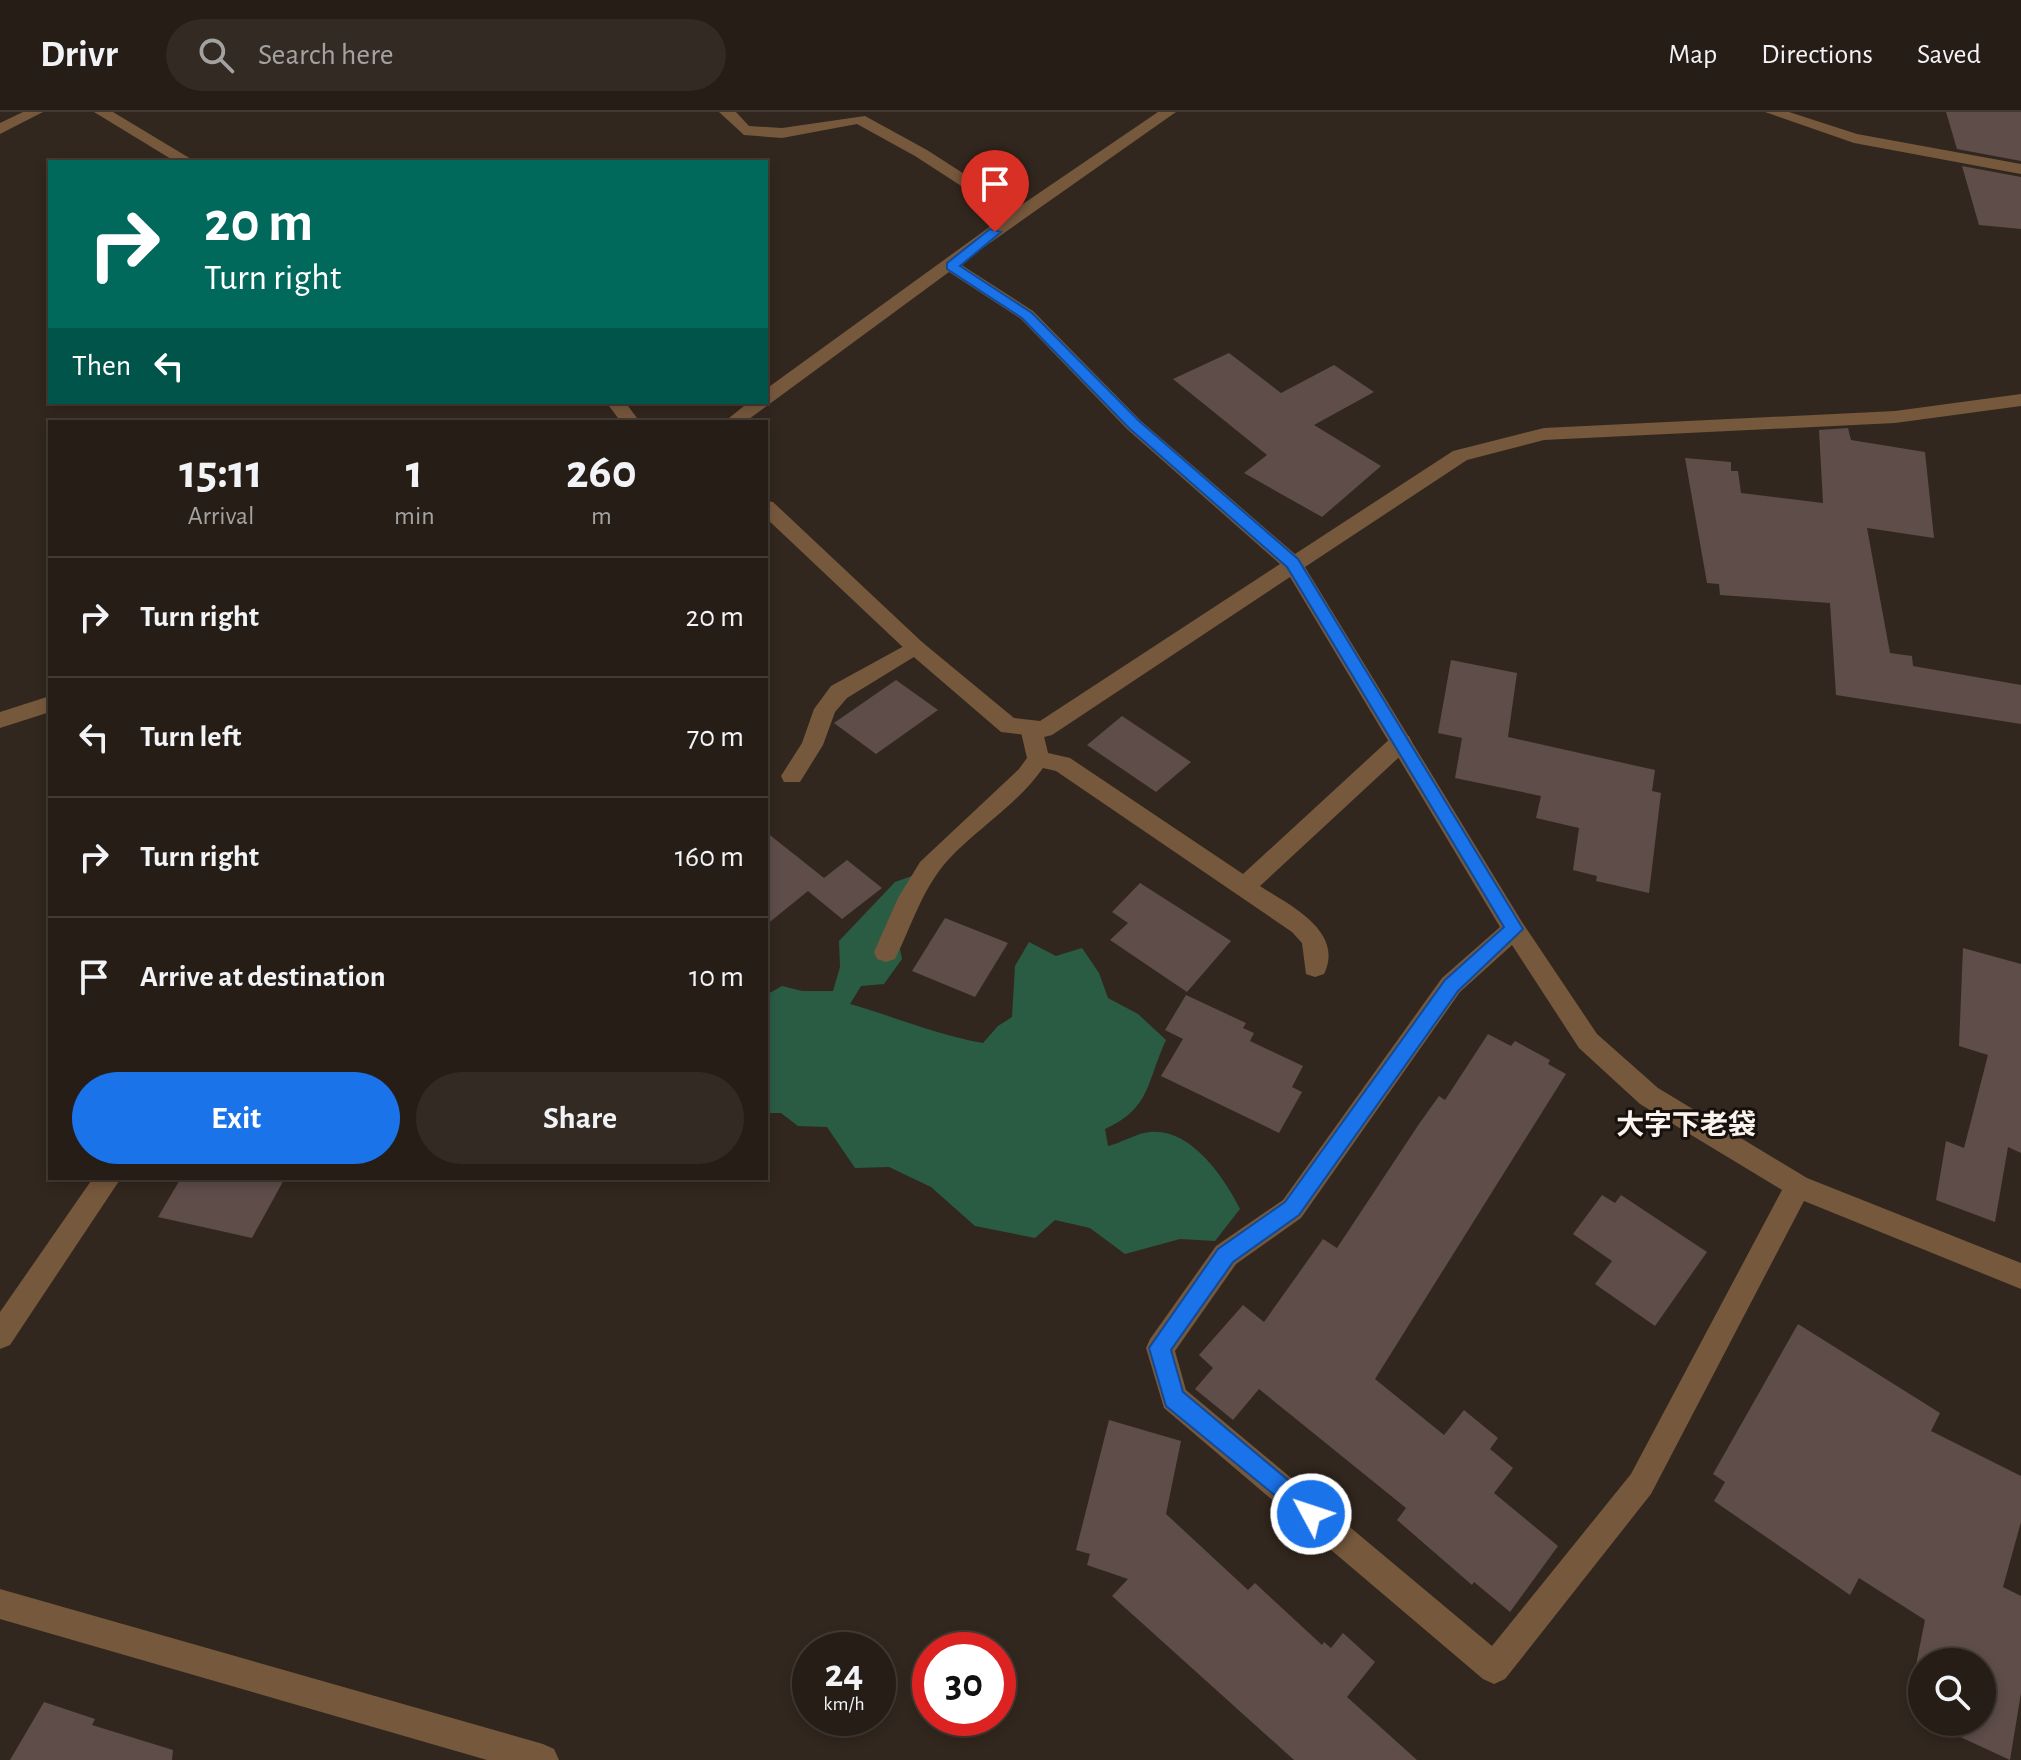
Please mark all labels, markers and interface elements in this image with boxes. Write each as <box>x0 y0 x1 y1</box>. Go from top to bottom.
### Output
search box <box>166 19 726 91</box>
icon: search <box>194 33 238 77</box>
text: Drivr <box>40 36 118 74</box>
text: Search here <box>258 40 394 70</box>
text: Map <box>1668 41 1717 69</box>
text: Directions <box>1761 41 1873 69</box>
text: Saved <box>1917 41 1981 69</box>
pin <box>961 150 1029 232</box>
icon: arrive <box>973 162 1017 206</box>
icon: right <box>72 192 176 296</box>
text: 20 m <box>204 195 313 251</box>
text: Turn right <box>204 260 341 296</box>
icon: left <box>147 344 191 388</box>
text: Then <box>72 351 131 381</box>
text: 15:11 <box>179 449 263 497</box>
text: 1 <box>406 449 423 497</box>
text: 260 <box>566 449 637 497</box>
text: Arrival <box>188 503 254 529</box>
text: min <box>394 503 435 529</box>
text: m <box>591 503 612 529</box>
icon: right <box>72 595 116 639</box>
text: Turn right <box>140 602 259 632</box>
text: 20 m <box>686 602 744 632</box>
icon: left <box>72 715 116 759</box>
text: Turn left <box>140 722 241 752</box>
text: 70 m <box>687 722 744 752</box>
icon: right <box>72 835 116 879</box>
text: Turn right <box>140 842 259 872</box>
text: 160 m <box>675 842 744 872</box>
icon: arrive <box>72 955 116 999</box>
text: Arrive at destination <box>140 962 386 992</box>
text: 10 m <box>689 962 744 992</box>
button: Exit <box>72 1072 400 1164</box>
button: Share <box>416 1072 744 1164</box>
district label: 大字下老袋 <box>1616 1109 1756 1140</box>
position arrow <box>1269 1472 1353 1556</box>
speed limit sign: 30 <box>912 1632 1016 1736</box>
map controls <box>1908 1648 1996 1736</box>
button: search <box>1908 1648 1996 1736</box>
text: 24 <box>825 1654 863 1694</box>
text: km/h <box>823 1694 865 1714</box>

